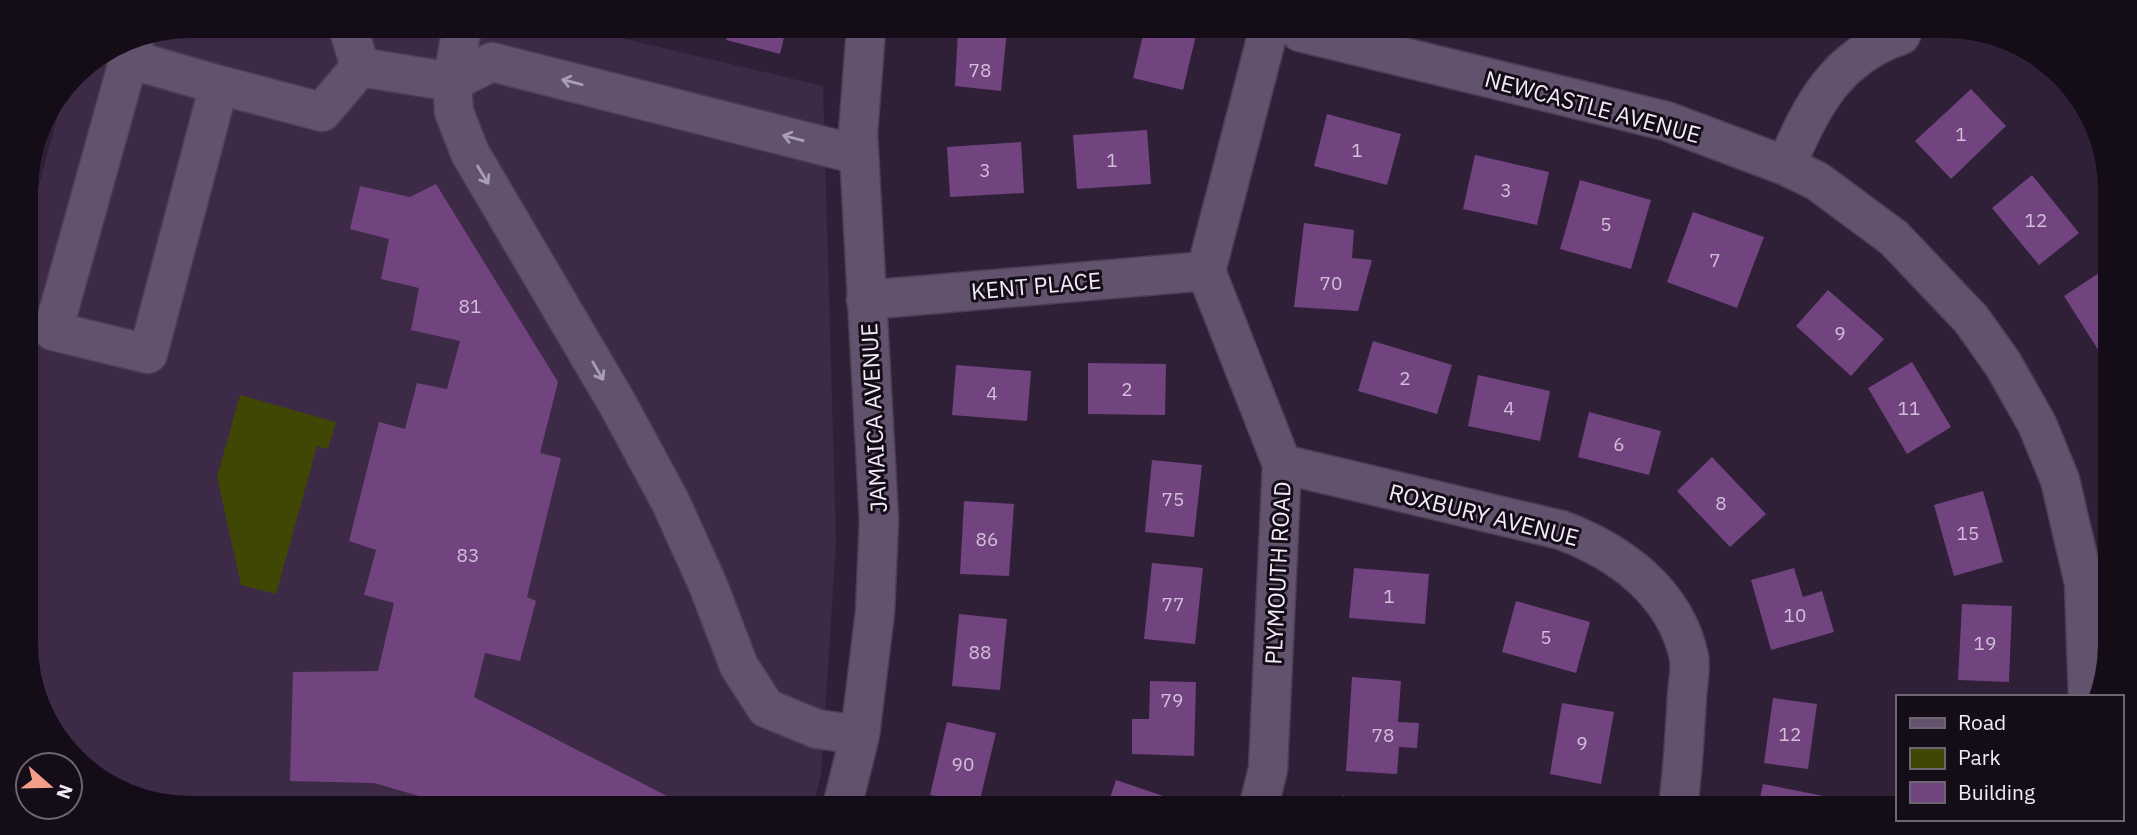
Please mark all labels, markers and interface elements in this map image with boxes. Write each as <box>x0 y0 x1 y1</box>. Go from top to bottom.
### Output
house number: 78 <box>969 58 991 82</box>
street label: NEWCASTLE AVENUE <box>1482 63 1704 149</box>
one-way arrow <box>561 75 584 88</box>
house number: 1 <box>1955 122 1967 146</box>
one-way arrow <box>782 130 804 143</box>
house number: 1 <box>1351 138 1363 162</box>
house number: 1 <box>1106 148 1118 172</box>
house number: 3 <box>979 158 991 182</box>
one-way arrow <box>476 165 490 185</box>
house number: 3 <box>1500 178 1512 202</box>
house number: 12 <box>2025 208 2047 232</box>
house number: 5 <box>1600 212 1612 236</box>
house number: 7 <box>1709 248 1721 272</box>
street label: KENT PLACE <box>970 264 1102 306</box>
house number: 70 <box>1320 271 1342 295</box>
house number: 81 <box>459 294 481 318</box>
house number: 9 <box>1834 321 1846 345</box>
street label: JAMAICA AVENUE <box>853 322 893 514</box>
one-way arrow <box>592 361 606 381</box>
house number: 2 <box>1399 366 1411 390</box>
house number: 2 <box>1121 377 1133 401</box>
house number: 4 <box>986 381 998 405</box>
house number: 4 <box>1503 396 1515 420</box>
house number: 11 <box>1898 396 1920 420</box>
house number: 6 <box>1613 432 1625 456</box>
street label: ROXBURY AVENUE <box>1386 476 1582 552</box>
street label: PLYMOUTH ROAD <box>1257 481 1297 665</box>
house number: 75 <box>1162 487 1184 511</box>
house number: 8 <box>1715 491 1727 515</box>
house number: 15 <box>1957 521 1979 545</box>
house number: 86 <box>976 527 998 551</box>
house number: 83 <box>457 543 479 567</box>
house number: 1 <box>1383 584 1395 608</box>
house number: 77 <box>1162 592 1184 616</box>
house number: 10 <box>1784 603 1806 627</box>
house number: 5 <box>1540 625 1552 649</box>
house number: 19 <box>1974 631 1996 655</box>
house number: 88 <box>969 640 991 664</box>
house number: 79 <box>1161 688 1183 712</box>
legend <box>1896 695 2123 821</box>
text: Road <box>1958 708 2006 736</box>
house number: 12 <box>1779 722 1801 746</box>
house number: 78 <box>1372 723 1394 747</box>
house number: 9 <box>1576 731 1588 755</box>
text: Park <box>1958 743 2001 771</box>
north arrow <box>14 751 84 821</box>
house number: 90 <box>952 752 974 776</box>
text: Building <box>1958 778 2035 806</box>
text: N <box>51 781 79 802</box>

